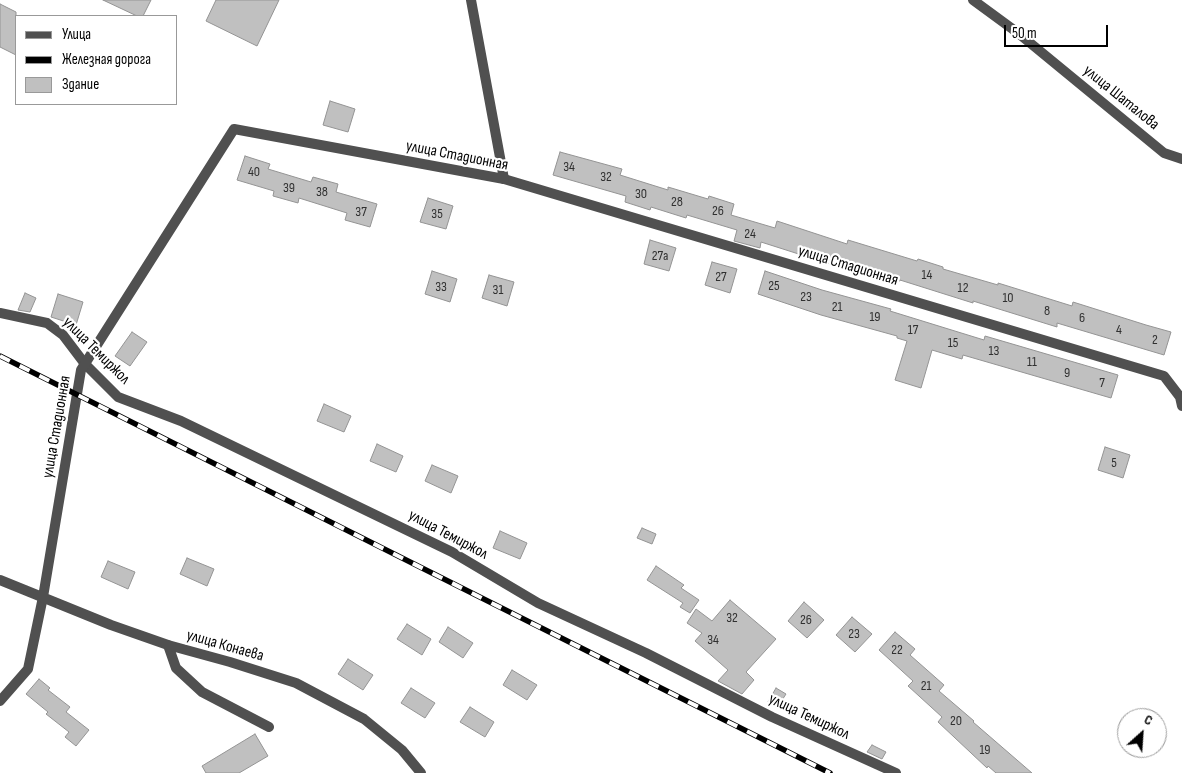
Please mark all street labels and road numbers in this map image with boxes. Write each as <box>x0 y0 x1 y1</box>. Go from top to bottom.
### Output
street label: улица Шаталова <box>1079 61 1163 135</box>
street label: улица Стадионная <box>404 137 510 175</box>
street label: улица Стадионная <box>796 242 900 290</box>
street label: улица Темиржол <box>58 313 134 389</box>
street label: улица Стадионная <box>39 374 75 480</box>
street label: улица Темиржол <box>405 506 491 564</box>
street label: улица Конаева <box>184 626 266 666</box>
street label: улица Темиржол <box>765 690 853 744</box>

